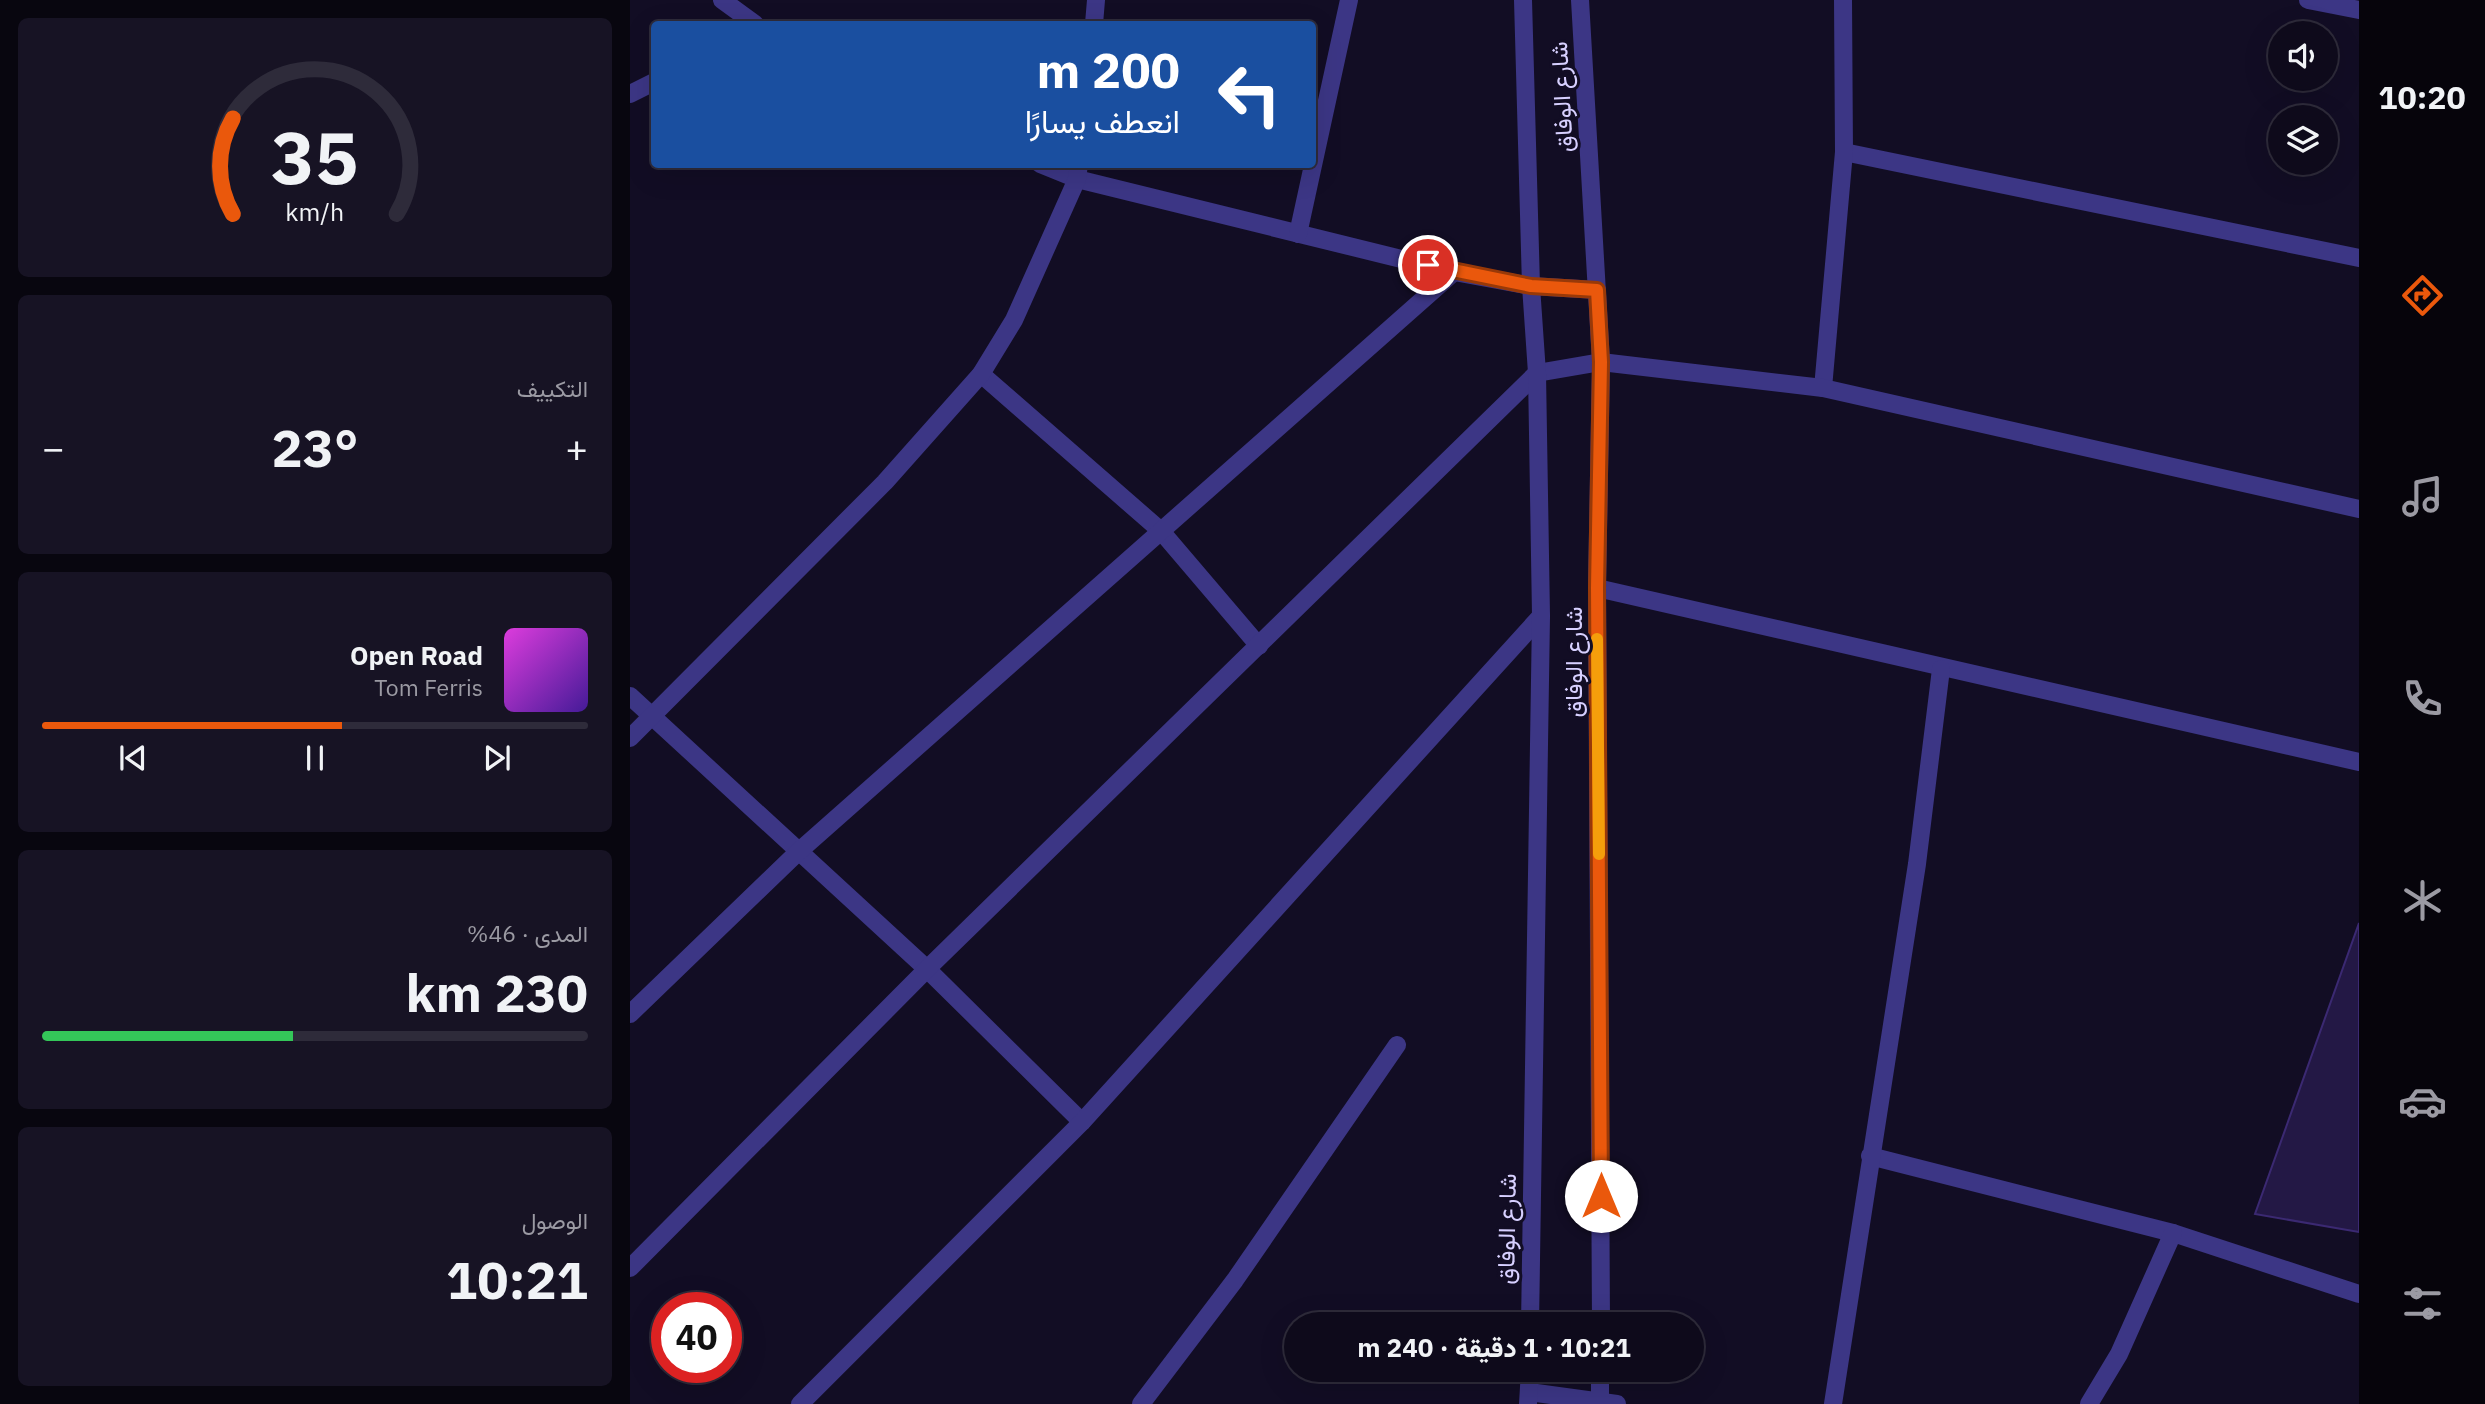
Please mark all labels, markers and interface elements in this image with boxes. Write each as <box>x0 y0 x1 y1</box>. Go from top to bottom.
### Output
map controls <box>2268 21 2338 175</box>
button: sound <box>2268 21 2338 91</box>
text: 200 m <box>1036 38 1180 101</box>
street label: شارع الوفاق <box>1542 41 1581 153</box>
icon: left <box>1204 49 1295 140</box>
text: 10:20 <box>2378 76 2466 118</box>
text: انعطف يسارًا <box>1025 100 1180 142</box>
button: layers <box>2268 105 2338 175</box>
text: 35 <box>271 109 359 204</box>
text: km/h <box>286 194 344 227</box>
pin <box>1398 235 1458 295</box>
icon: arrive <box>1409 246 1447 284</box>
icon: directions <box>2398 271 2447 320</box>
text: التكييف <box>517 373 588 403</box>
text: 23° <box>272 414 358 481</box>
text: − <box>42 423 65 472</box>
text: + <box>565 423 588 472</box>
icon: music <box>2398 472 2447 521</box>
street label: شارع الوفاق <box>1557 607 1590 717</box>
text: Open Road <box>350 638 483 672</box>
text: Tom Ferris <box>374 672 483 702</box>
icon: phone <box>2398 674 2447 723</box>
icon: previous <box>114 739 152 777</box>
icon: pause <box>296 739 334 777</box>
icon: next <box>478 739 516 777</box>
icon: climate <box>2398 876 2447 925</box>
text: المدى · 46% <box>467 918 588 948</box>
text: 230 km <box>406 959 588 1026</box>
icon: car <box>2398 1077 2447 1126</box>
position arrow <box>1564 1159 1638 1233</box>
street label: شارع الوفاق <box>1489 1173 1524 1285</box>
text: الوصول <box>522 1205 588 1235</box>
text: 10:21 <box>446 1246 588 1313</box>
icon: filters <box>2398 1279 2447 1328</box>
speed limit sign: 40 <box>651 1292 742 1383</box>
text: 10:21 · 1 دقيقة · 240 m <box>1357 1330 1631 1364</box>

